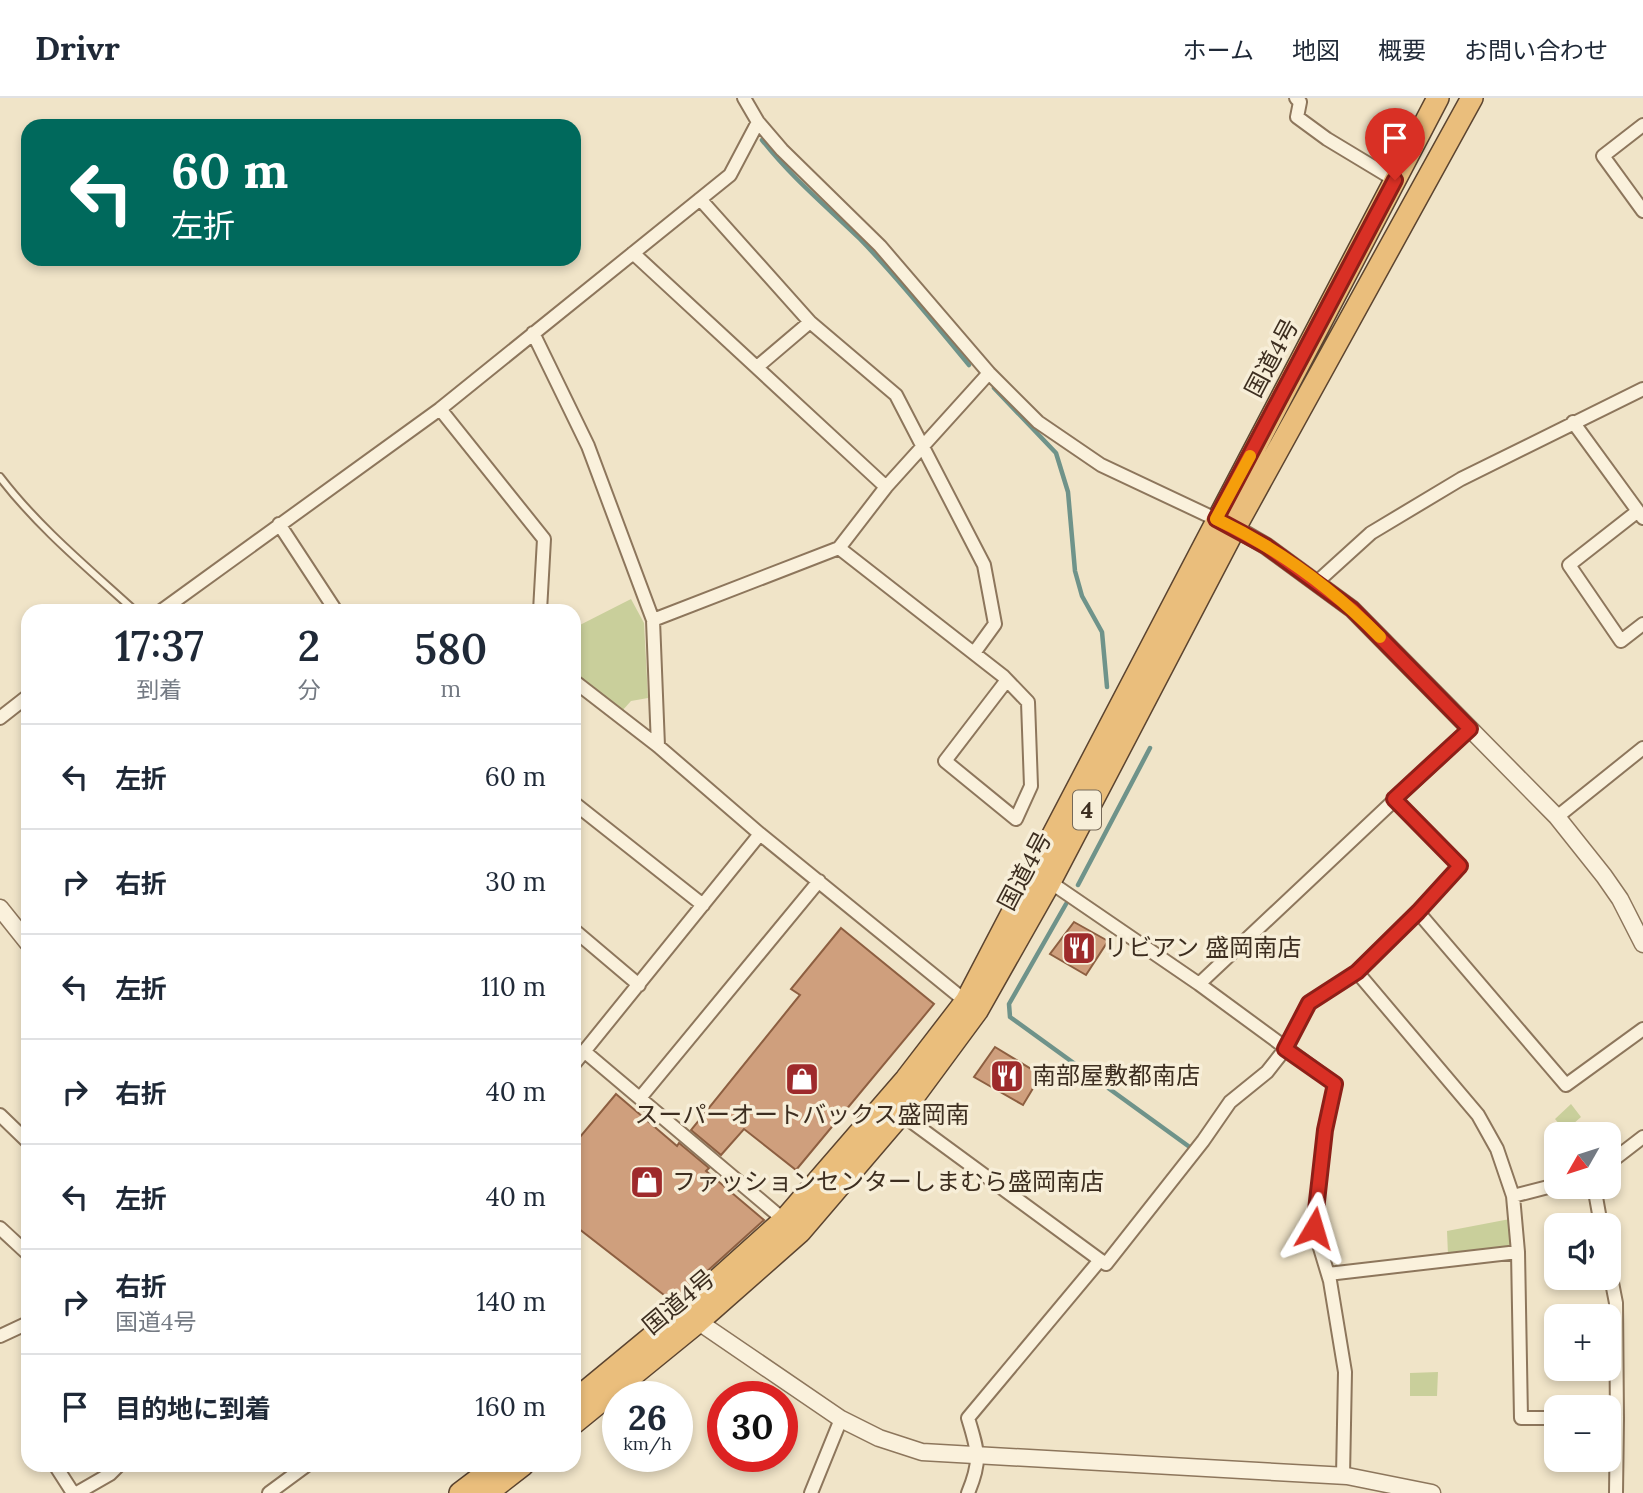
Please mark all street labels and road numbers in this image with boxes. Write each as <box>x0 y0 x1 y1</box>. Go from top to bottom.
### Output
street label: 国道4号 <box>1238 313 1305 403</box>
road number: 4 <box>1073 790 1101 830</box>
street label: 国道4号 <box>991 826 1058 916</box>
street label: 国道4号 <box>636 1262 721 1341</box>

